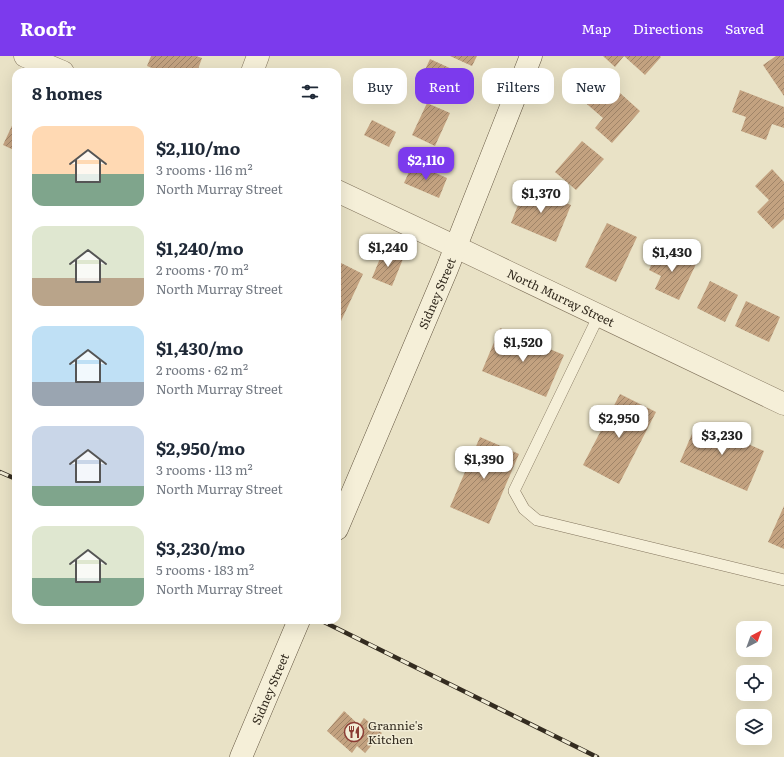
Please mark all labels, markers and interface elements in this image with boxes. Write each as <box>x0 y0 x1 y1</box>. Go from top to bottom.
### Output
text: Roofr <box>20 14 76 42</box>
text: Map <box>581 18 611 38</box>
text: Directions <box>633 18 703 38</box>
text: Saved <box>725 18 764 38</box>
chip: Buy <box>353 68 407 104</box>
chip: Rent <box>415 68 474 104</box>
chip: Filters <box>482 68 554 104</box>
chip: New <box>562 68 620 104</box>
text: 8 homes <box>32 80 102 105</box>
icon: filters <box>299 81 321 103</box>
text: $2,110/mo <box>156 135 240 160</box>
icon: home <box>64 142 112 190</box>
pin: $2,110 <box>393 147 459 181</box>
text: $2,110 <box>407 150 445 169</box>
text: 3 rooms · 116 m² <box>156 160 253 179</box>
text: North Murray Street <box>156 179 283 198</box>
pin: $1,370 <box>508 180 574 214</box>
text: $1,370 <box>521 183 561 202</box>
pin: $1,240 <box>355 234 421 268</box>
text: $1,240/mo <box>156 235 244 260</box>
text: $1,240 <box>368 237 408 256</box>
pin: $1,430 <box>639 239 705 273</box>
icon: home <box>64 242 112 290</box>
text: $1,430 <box>652 242 692 261</box>
street label: Sidney Street <box>414 255 460 332</box>
text: 2 rooms · 70 m² <box>156 260 249 279</box>
street label: North Murray Street <box>504 264 618 331</box>
text: North Murray Street <box>156 279 283 298</box>
pin: $1,520 <box>490 329 556 363</box>
text: $1,520 <box>503 332 543 351</box>
text: $1,430/mo <box>156 335 243 360</box>
icon: home <box>64 342 112 390</box>
text: 2 rooms · 62 m² <box>156 360 248 379</box>
text: North Murray Street <box>156 379 283 398</box>
pin: $2,950 <box>586 405 652 439</box>
text: $2,950 <box>598 408 640 427</box>
pin: $3,230 <box>689 422 755 456</box>
text: $3,230 <box>701 425 743 444</box>
text: $2,950/mo <box>156 435 245 460</box>
icon: home <box>64 442 112 490</box>
pin: $1,390 <box>451 446 517 480</box>
text: $1,390 <box>464 449 504 468</box>
text: 3 rooms · 113 m² <box>156 460 253 479</box>
text: North Murray Street <box>156 479 283 498</box>
text: $3,230/mo <box>156 535 245 560</box>
icon: home <box>64 542 112 590</box>
text: 5 rooms · 183 m² <box>156 560 254 579</box>
text: North Murray Street <box>156 579 283 598</box>
north arrow <box>736 621 772 657</box>
map controls <box>736 621 772 745</box>
street label: Sidney Street <box>247 650 293 727</box>
button: locate <box>736 665 772 701</box>
button: layers <box>736 709 772 745</box>
place label: Grannie's Kitchen <box>368 716 423 748</box>
restaurant icon: Grannie's Kitchen <box>343 721 365 743</box>

